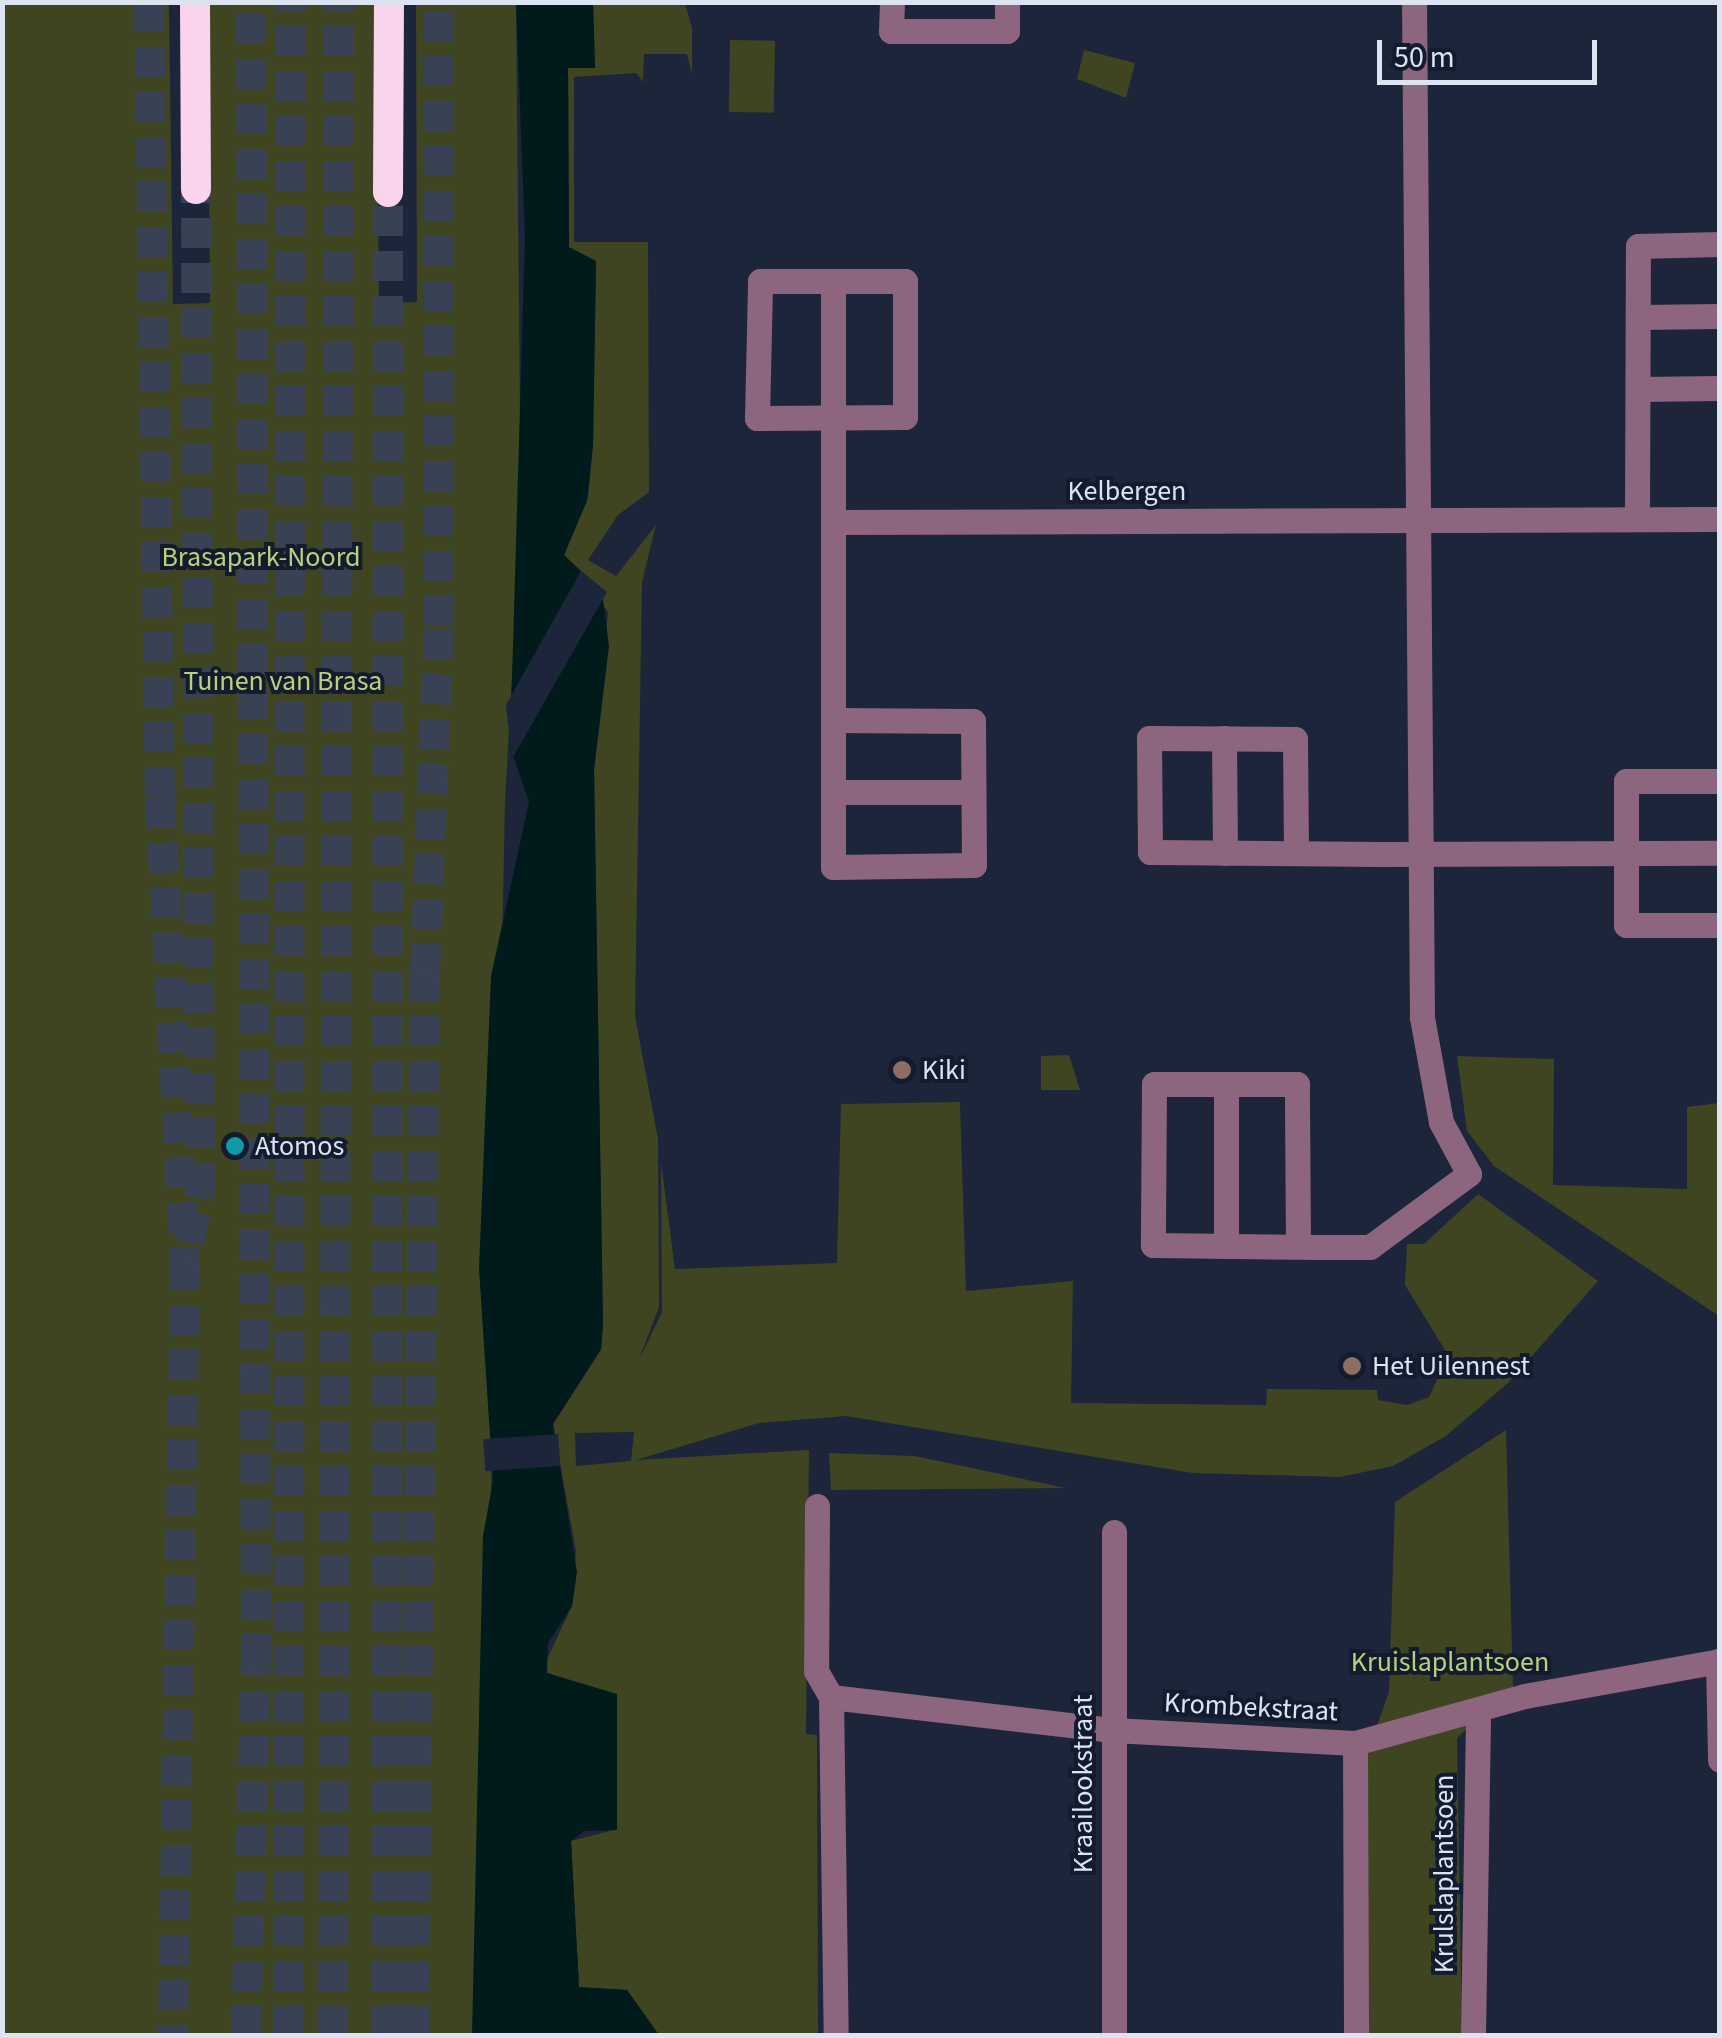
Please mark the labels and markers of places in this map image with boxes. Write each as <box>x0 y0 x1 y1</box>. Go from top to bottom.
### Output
place label: Kiki <box>922 1053 966 1087</box>
marker: Kiki <box>891 1059 913 1081</box>
place label: Atomos <box>255 1129 344 1163</box>
marker: Atomos <box>224 1135 246 1157</box>
place label: Het Uilennest <box>1372 1349 1530 1383</box>
marker: Het Uilennest <box>1341 1355 1363 1377</box>

